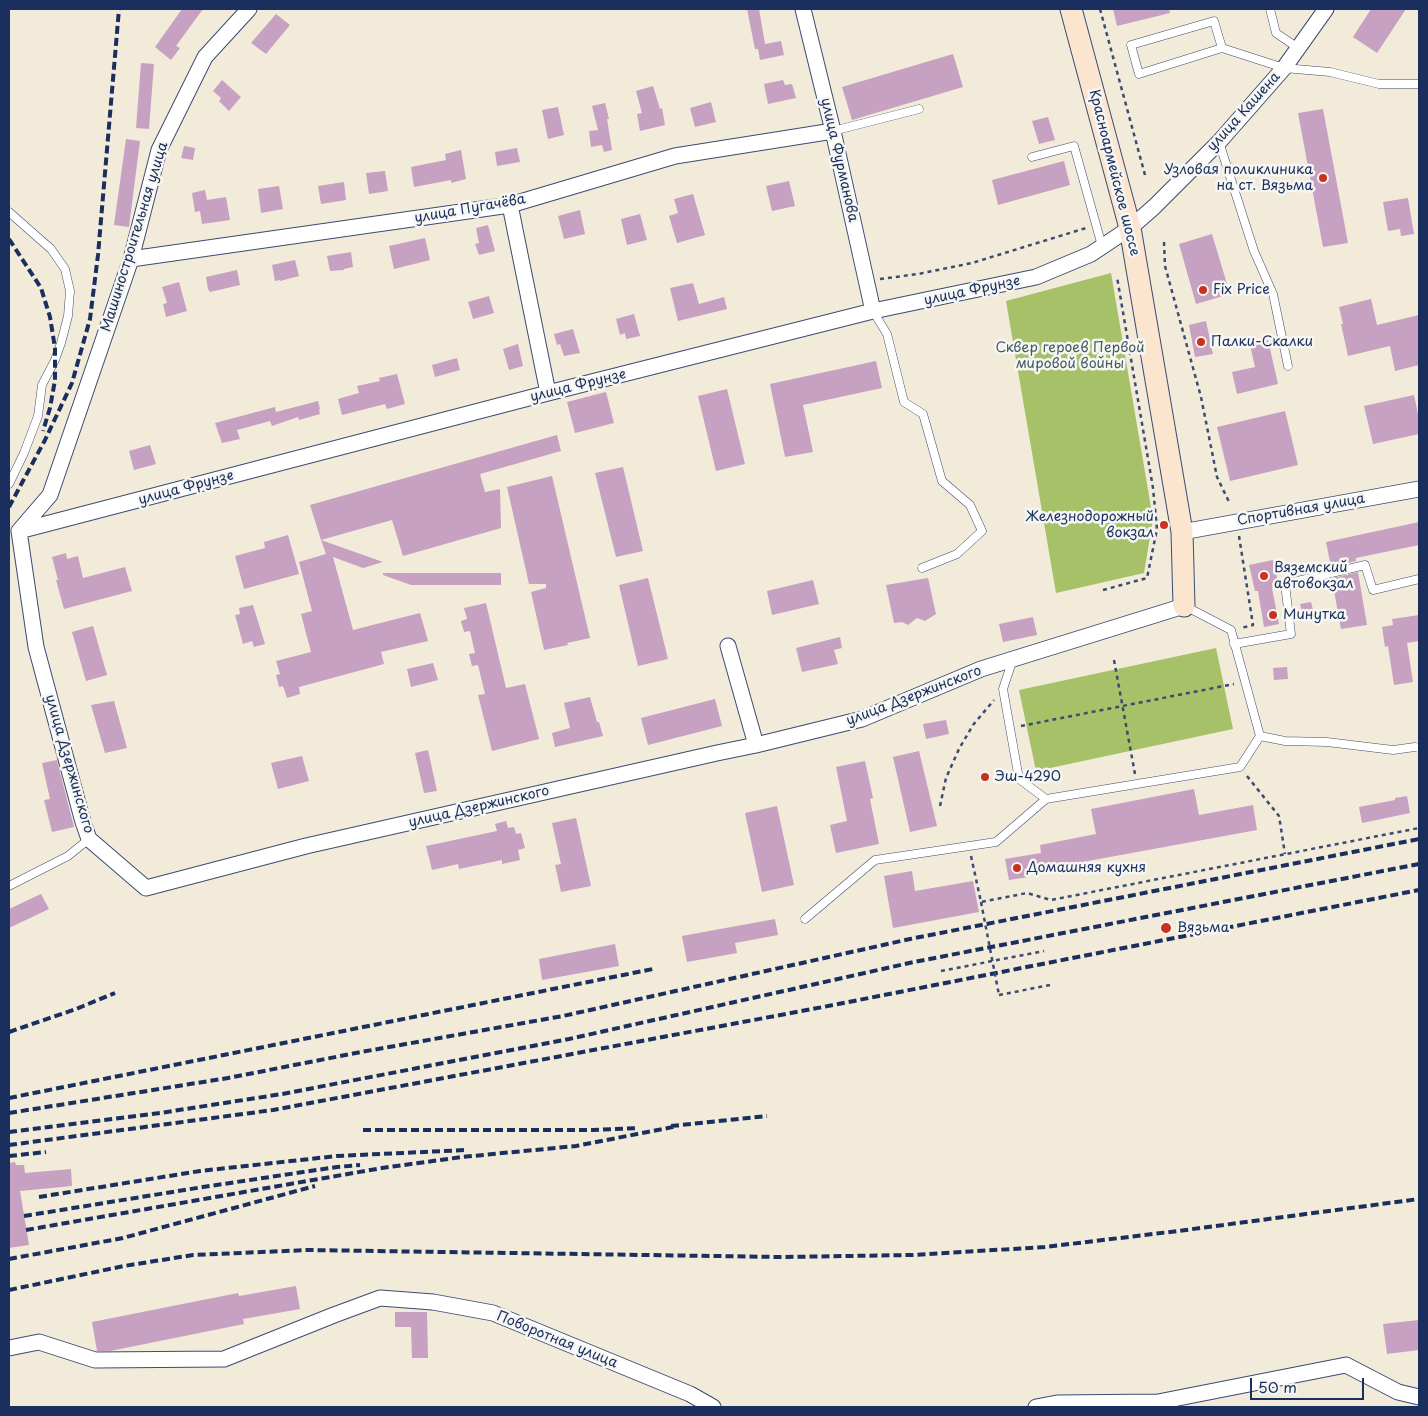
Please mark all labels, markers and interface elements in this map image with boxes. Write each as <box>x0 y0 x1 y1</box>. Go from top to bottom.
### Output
street label: улица Кашена <box>1204 69 1284 155</box>
street label: Красноармейское шоссе <box>1085 88 1143 258</box>
street label: улица Фурманова <box>817 96 861 224</box>
street label: Машиностроительная улица <box>98 140 172 334</box>
place label: Узловая поликлиника на ст. Вязьма <box>1164 162 1313 194</box>
marker: Узловая поликлиника на ст. Вязьма <box>1317 172 1329 184</box>
street label: улица Пугачёва <box>413 191 527 227</box>
street label: улица Фрунзе <box>922 273 1022 309</box>
place label: Fix Price <box>1213 282 1270 298</box>
marker: Fix Price <box>1197 284 1209 296</box>
place label: Палки-Скалки <box>1211 334 1313 350</box>
marker: Палки-Скалки <box>1195 336 1207 348</box>
park label: Сквер героев Первой мировой войны <box>996 340 1144 372</box>
street label: улица Фрунзе <box>528 366 628 406</box>
street label: улица Фрунзе <box>137 467 235 509</box>
street label: Спортивная улица <box>1236 490 1366 530</box>
place label: Железнодорожный вокзал <box>1025 509 1154 542</box>
marker: Железнодорожный вокзал <box>1158 519 1170 531</box>
place label: Вяземский автовокзал <box>1274 560 1353 592</box>
marker: Вяземский автовокзал <box>1258 570 1270 582</box>
place label: Минутка <box>1283 607 1346 623</box>
marker: Минутка <box>1267 609 1279 621</box>
street label: улица Дзержинского <box>844 662 984 730</box>
street label: улица Дзержинского <box>41 693 97 835</box>
place label: Эш-4290 <box>995 769 1061 785</box>
marker: Эш-4290 <box>979 771 991 783</box>
street label: улица Дзержинского <box>407 783 551 831</box>
place label: Домашняя кухня <box>1027 860 1146 876</box>
marker: Домашняя кухня <box>1011 862 1023 874</box>
place label: Вязьма <box>1177 920 1229 936</box>
marker: Вязьма <box>1159 921 1173 935</box>
street label: Поворотная улица <box>494 1308 620 1372</box>
scale bar <box>1253 1368 1367 1400</box>
text: 50 m <box>1258 1375 1297 1398</box>

